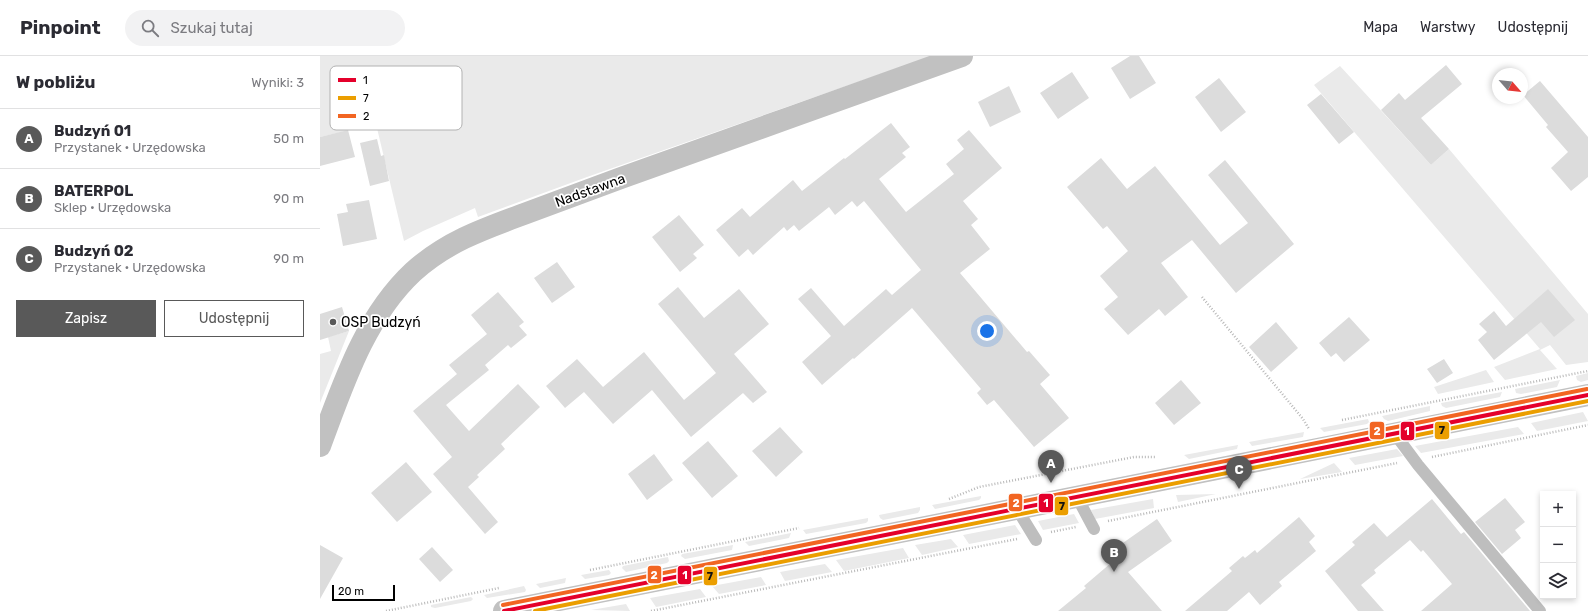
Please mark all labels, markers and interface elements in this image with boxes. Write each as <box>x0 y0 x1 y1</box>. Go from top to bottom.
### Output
search box <box>125 10 405 46</box>
text: Pinpoint <box>20 16 101 39</box>
icon: search <box>139 17 161 39</box>
text: Szukaj tutaj <box>171 19 253 37</box>
text: Mapa <box>1363 19 1398 36</box>
text: Warstwy <box>1420 19 1476 36</box>
text: Udostępnij <box>1498 19 1568 36</box>
legend <box>330 66 462 130</box>
north arrow <box>1492 68 1528 104</box>
text: W pobliżu <box>16 72 95 92</box>
text: 1 <box>363 74 368 87</box>
text: Wyniki: 3 <box>251 75 304 90</box>
text: 7 <box>363 92 369 105</box>
text: 2 <box>363 110 369 123</box>
text: Budzyń 01 <box>54 122 131 140</box>
text: A <box>24 131 34 146</box>
text: 50 m <box>273 131 304 146</box>
text: Przystanek · Urzędowska <box>54 140 206 155</box>
street label: Nadstawna <box>553 170 628 211</box>
text: BATERPOL <box>54 182 133 200</box>
text: B <box>24 191 34 206</box>
text: 90 m <box>273 191 304 206</box>
text: Sklep · Urzędowska <box>54 200 171 215</box>
text: Budzyń 02 <box>54 242 134 260</box>
text: C <box>24 251 34 266</box>
text: 90 m <box>273 251 304 266</box>
text: Przystanek · Urzędowska <box>54 260 206 275</box>
button: Zapisz <box>16 300 156 337</box>
button: Udostępnij <box>164 300 304 337</box>
place label: OSP Budzyń <box>341 314 421 331</box>
marker: OSP Budzyń <box>328 317 338 327</box>
your location <box>977 321 997 341</box>
line badge: 2 <box>1369 421 1385 440</box>
line badge: 1 <box>1400 421 1415 441</box>
line badge: 7 <box>1434 421 1450 440</box>
text: 7 <box>1439 424 1446 437</box>
text: 2 <box>1373 425 1381 438</box>
text: 1 <box>1404 425 1410 438</box>
pin: A <box>1038 450 1064 483</box>
pin: C <box>1226 456 1252 489</box>
map controls <box>1540 491 1576 599</box>
button: + <box>1540 491 1576 527</box>
line badge: 2 <box>1008 493 1023 512</box>
line badge: 1 <box>1038 493 1054 513</box>
line badge: 7 <box>1054 496 1069 516</box>
text: 2 <box>1012 497 1020 510</box>
text: 1 <box>1043 497 1049 510</box>
text: 7 <box>1059 500 1066 513</box>
button: − <box>1540 527 1576 563</box>
pin: B <box>1101 539 1127 572</box>
button: layers <box>1540 563 1576 599</box>
line badge: 2 <box>647 565 662 584</box>
line badge: 1 <box>677 565 692 585</box>
line badge: 7 <box>703 566 718 586</box>
text: 2 <box>650 569 658 582</box>
text: 1 <box>682 569 688 582</box>
text: 7 <box>707 570 714 583</box>
scale bar <box>332 583 395 602</box>
text: 20 m <box>338 585 364 598</box>

